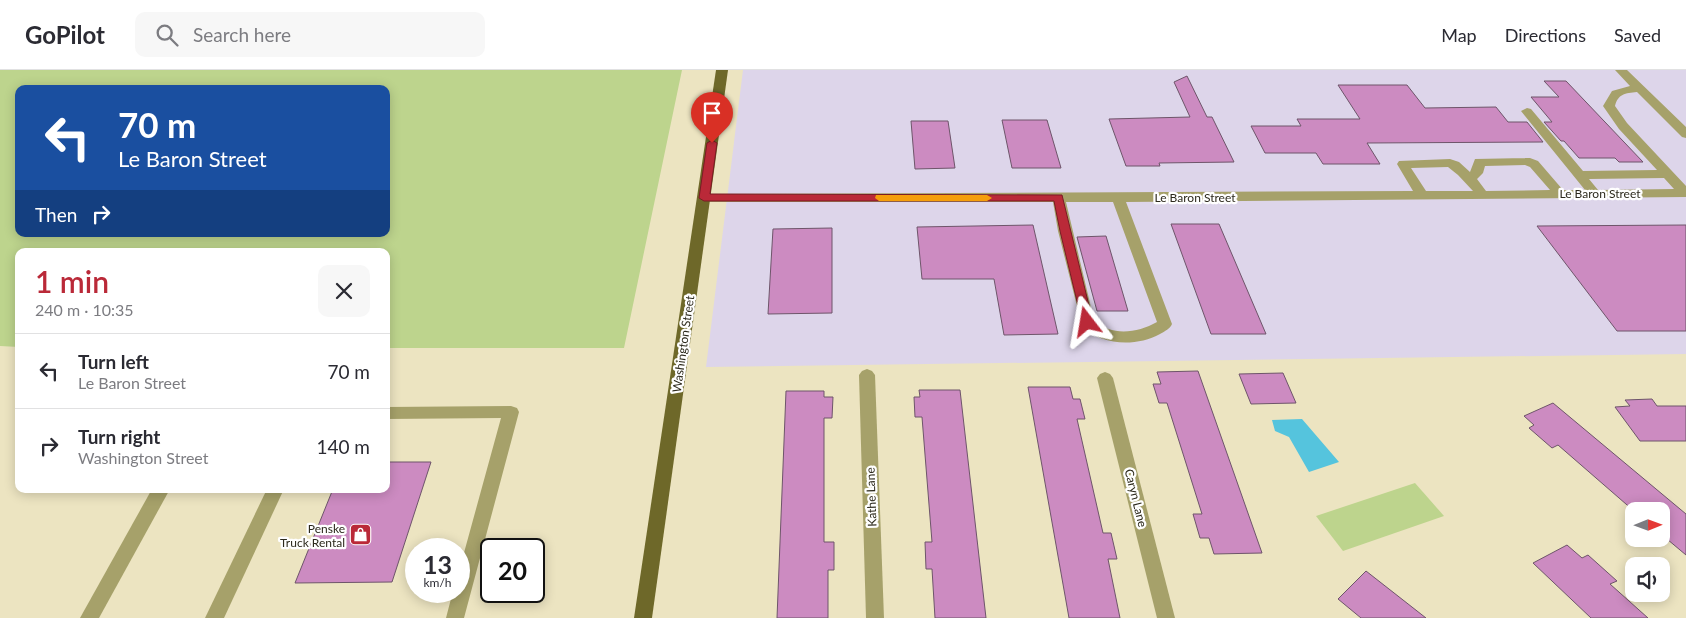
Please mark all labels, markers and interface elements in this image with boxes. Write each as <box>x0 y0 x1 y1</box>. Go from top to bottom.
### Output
search box <box>135 12 485 57</box>
text: GoPilot <box>25 20 105 49</box>
icon: search <box>153 21 181 49</box>
text: Search here <box>193 23 291 46</box>
text: Map <box>1441 24 1477 46</box>
text: Directions <box>1505 24 1586 46</box>
text: Saved <box>1614 24 1661 46</box>
pin <box>691 92 733 143</box>
icon: arrive <box>698 99 726 127</box>
text: 70 m <box>118 103 196 145</box>
icon: left <box>35 105 100 170</box>
text: Le Baron Street <box>118 145 267 172</box>
street label: Le Baron Street <box>1559 186 1641 201</box>
street label: Le Baron Street <box>1154 190 1236 205</box>
icon: right <box>87 200 115 228</box>
text: Then <box>35 203 77 226</box>
text: 1 min <box>35 263 109 299</box>
button: close <box>318 265 370 317</box>
street label: Washington Street <box>669 294 697 394</box>
position arrow <box>1060 295 1112 347</box>
text: 240 m · 10:35 <box>35 300 134 319</box>
text: Turn left <box>78 350 149 373</box>
icon: left <box>35 357 63 385</box>
text: 70 m <box>327 360 370 383</box>
text: Le Baron Street <box>78 373 186 392</box>
text: Turn right <box>78 425 160 448</box>
icon: right <box>35 432 63 460</box>
text: 140 m <box>316 435 370 458</box>
text: Washington Street <box>78 448 208 467</box>
street label: Kathe Lane <box>862 467 880 527</box>
street label: Caryn Lane <box>1122 467 1150 529</box>
north arrow <box>1625 502 1670 548</box>
map controls <box>1625 502 1670 602</box>
place label: Penske Truck Rental <box>280 521 345 550</box>
shop icon: Penske Truck Rental <box>349 523 373 547</box>
speed limit sign: 20 <box>480 538 545 603</box>
text: 13 <box>423 549 452 579</box>
button: sound <box>1625 557 1670 602</box>
text: km/h <box>423 575 452 590</box>

